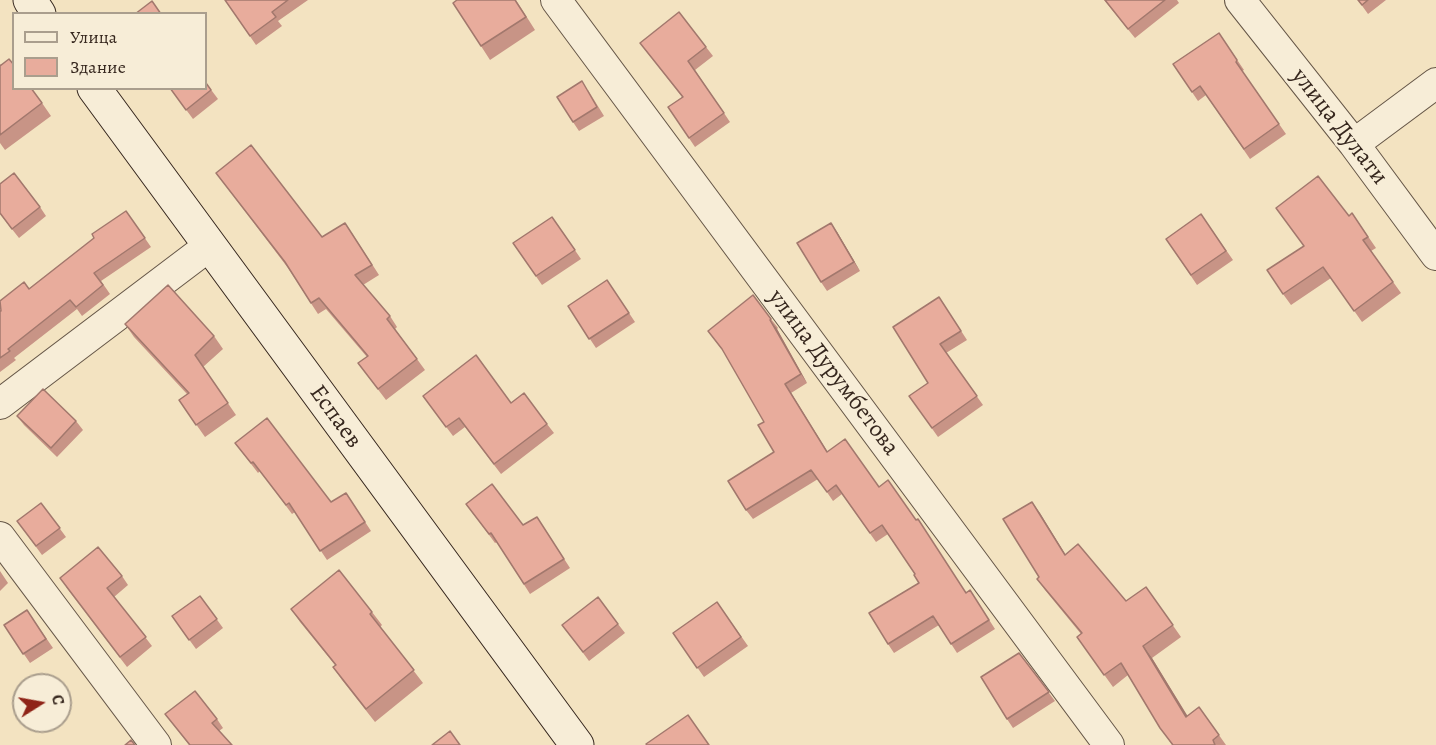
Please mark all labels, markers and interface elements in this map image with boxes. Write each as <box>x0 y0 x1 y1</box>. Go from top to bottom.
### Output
legend <box>12 12 207 90</box>
text: Улица <box>70 25 117 49</box>
text: Здание <box>70 55 126 79</box>
street label: улица Дулати <box>1285 63 1393 191</box>
street label: улица Дурумбетова <box>761 284 905 462</box>
street label: Еспаев <box>302 380 368 454</box>
north arrow <box>12 673 72 733</box>
text: С <box>46 693 69 707</box>

